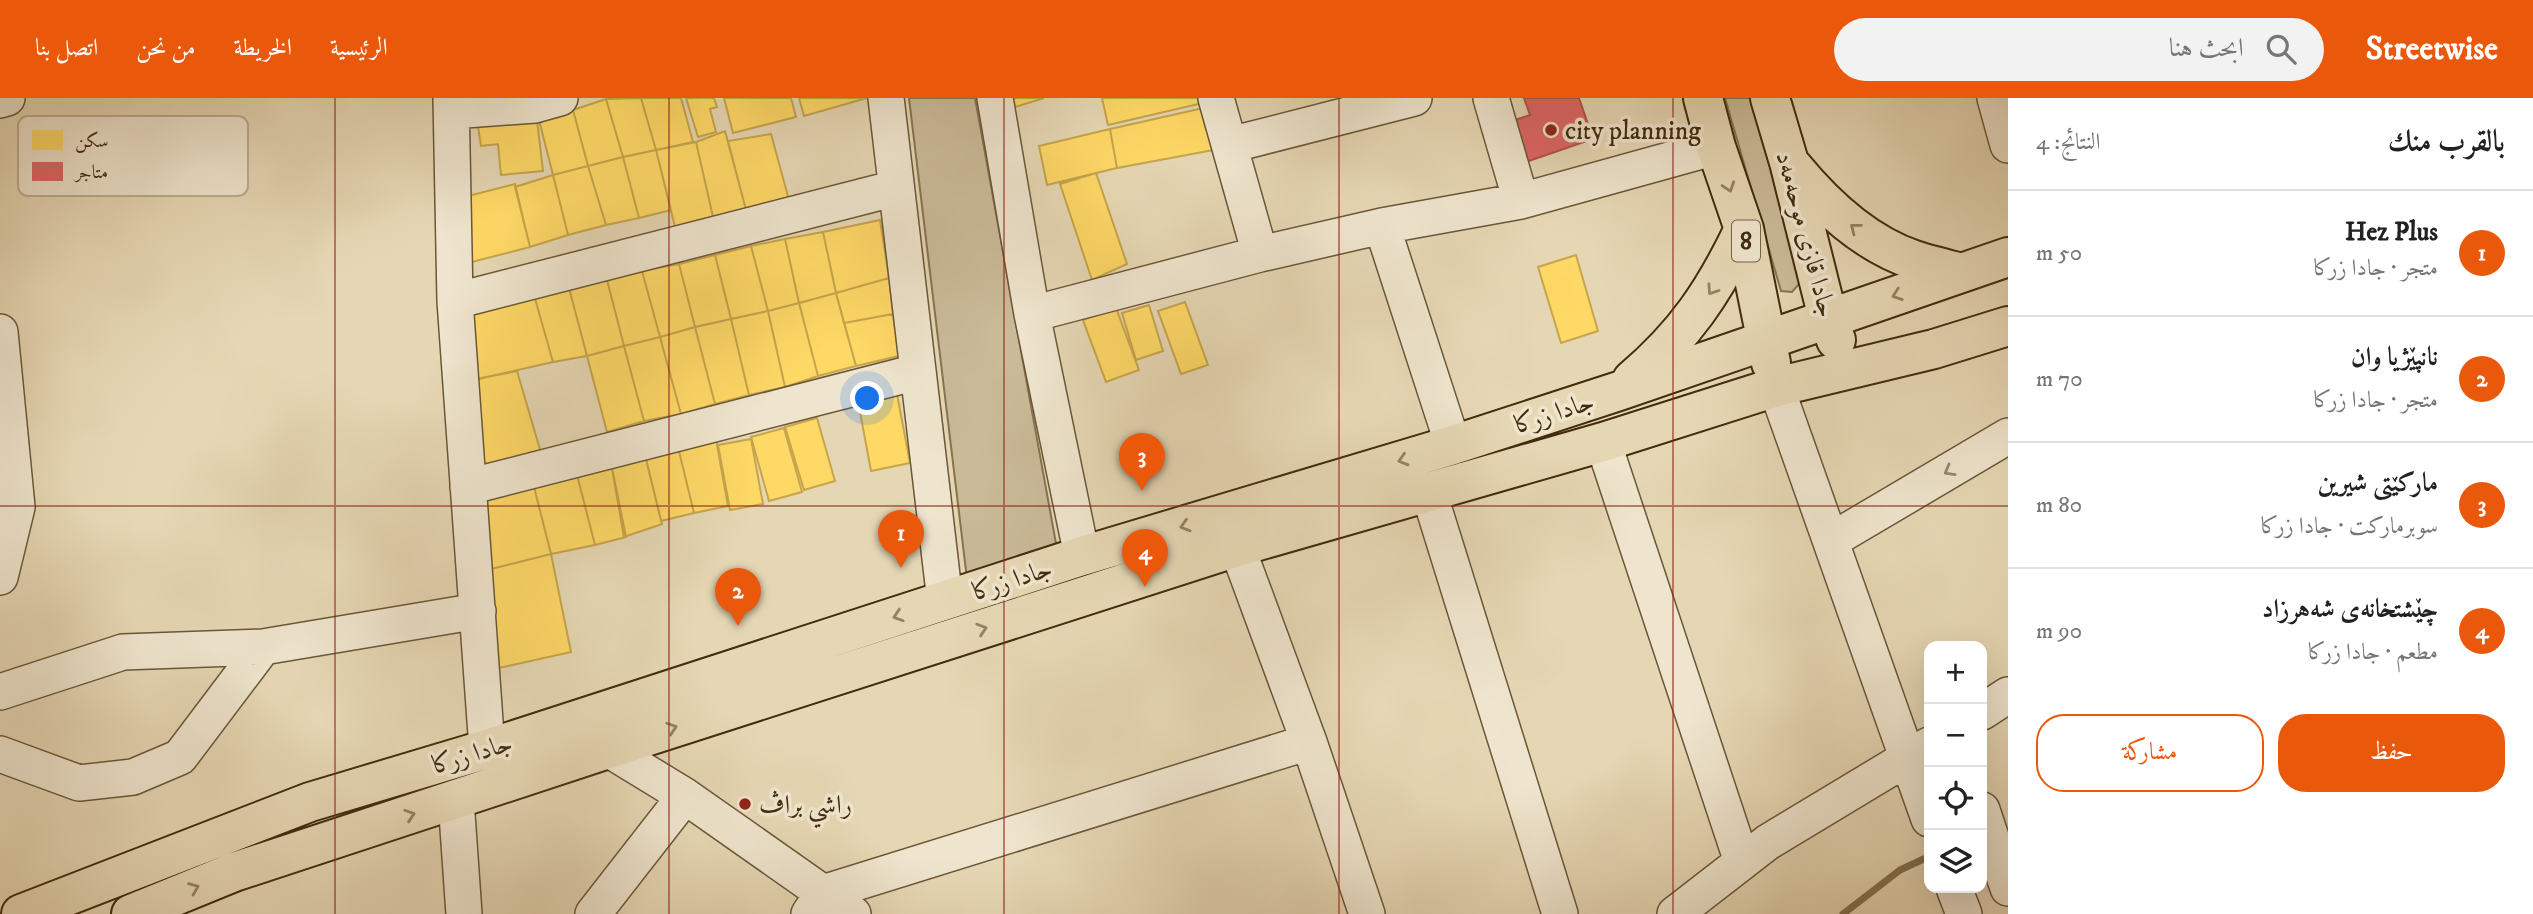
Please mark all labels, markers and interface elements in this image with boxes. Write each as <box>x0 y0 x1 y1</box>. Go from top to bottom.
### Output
search box <box>1834 18 2324 81</box>
text: Streetwise <box>2366 29 2498 70</box>
icon: search <box>2262 30 2300 68</box>
text: ابحث هنا <box>2169 32 2244 65</box>
text: اتصل بنا <box>35 33 98 63</box>
text: من نحن <box>136 33 196 63</box>
text: الخريطة <box>234 33 292 63</box>
text: الرئيسية <box>330 33 388 63</box>
place label: city planning <box>1565 115 1701 148</box>
legend <box>18 116 248 196</box>
marker: city planning <box>1543 122 1559 138</box>
text: بالقرب منك <box>2388 124 2505 161</box>
text: النتائج: 4 <box>2036 128 2101 157</box>
text: سكن <box>75 130 109 154</box>
street label: جادا قازی موحەمەد <box>1768 148 1844 321</box>
text: متاجر <box>73 161 108 184</box>
one-way arrow <box>1721 180 1736 192</box>
text: Hez Plus <box>2345 216 2438 249</box>
road number: 8 <box>1732 220 1760 261</box>
one-way arrow <box>1850 223 1862 236</box>
text: 50 m <box>2036 239 2082 268</box>
text: 1 <box>2478 239 2486 268</box>
text: متجر · جادا زرکا <box>2314 254 2438 283</box>
one-way arrow <box>1708 282 1721 295</box>
one-way arrow <box>1891 287 1904 301</box>
text: نانپێژیا وان <box>2351 341 2438 374</box>
text: 70 m <box>2036 365 2083 394</box>
text: 2 <box>2476 365 2488 394</box>
your location <box>850 381 884 415</box>
street label: جادا زرکا <box>1511 385 1598 442</box>
text: متجر · جادا زرکا <box>2314 386 2438 415</box>
pin: 3 <box>1119 433 1165 491</box>
one-way arrow <box>1397 452 1409 467</box>
one-way arrow <box>1944 463 1957 476</box>
text: مارکێتی شیرین <box>2318 467 2438 500</box>
text: 80 m <box>2036 491 2082 520</box>
text: 3 <box>2478 491 2486 520</box>
pin: 1 <box>878 510 924 568</box>
text: سوبرماركت · جادا زرکا <box>2261 512 2438 541</box>
one-way arrow <box>1179 517 1191 532</box>
pin: 4 <box>1122 529 1168 587</box>
street label: جادا زرکا <box>969 552 1056 609</box>
pin: 2 <box>715 568 761 626</box>
text: چێشتخانەی شەهرزاد <box>2262 593 2438 626</box>
one-way arrow <box>892 608 904 622</box>
text: 90 m <box>2036 617 2082 646</box>
text: 4 <box>2475 617 2489 646</box>
one-way arrow <box>976 623 988 637</box>
text: مطعم · جادا زرکا <box>2308 638 2438 667</box>
map controls <box>1924 641 1987 893</box>
button: + <box>1924 641 1987 704</box>
button: − <box>1924 704 1987 767</box>
button: مشاركة <box>2036 714 2264 792</box>
button: حفظ <box>2278 714 2505 792</box>
one-way arrow <box>666 722 678 737</box>
street label: جادا زرکا <box>429 727 516 782</box>
button: locate <box>1924 767 1987 830</box>
place label: راشي براڤ <box>759 789 852 828</box>
marker: راشي براڤ <box>737 796 753 812</box>
one-way arrow <box>403 809 415 823</box>
button: layers <box>1924 830 1987 893</box>
one-way arrow <box>188 883 200 897</box>

